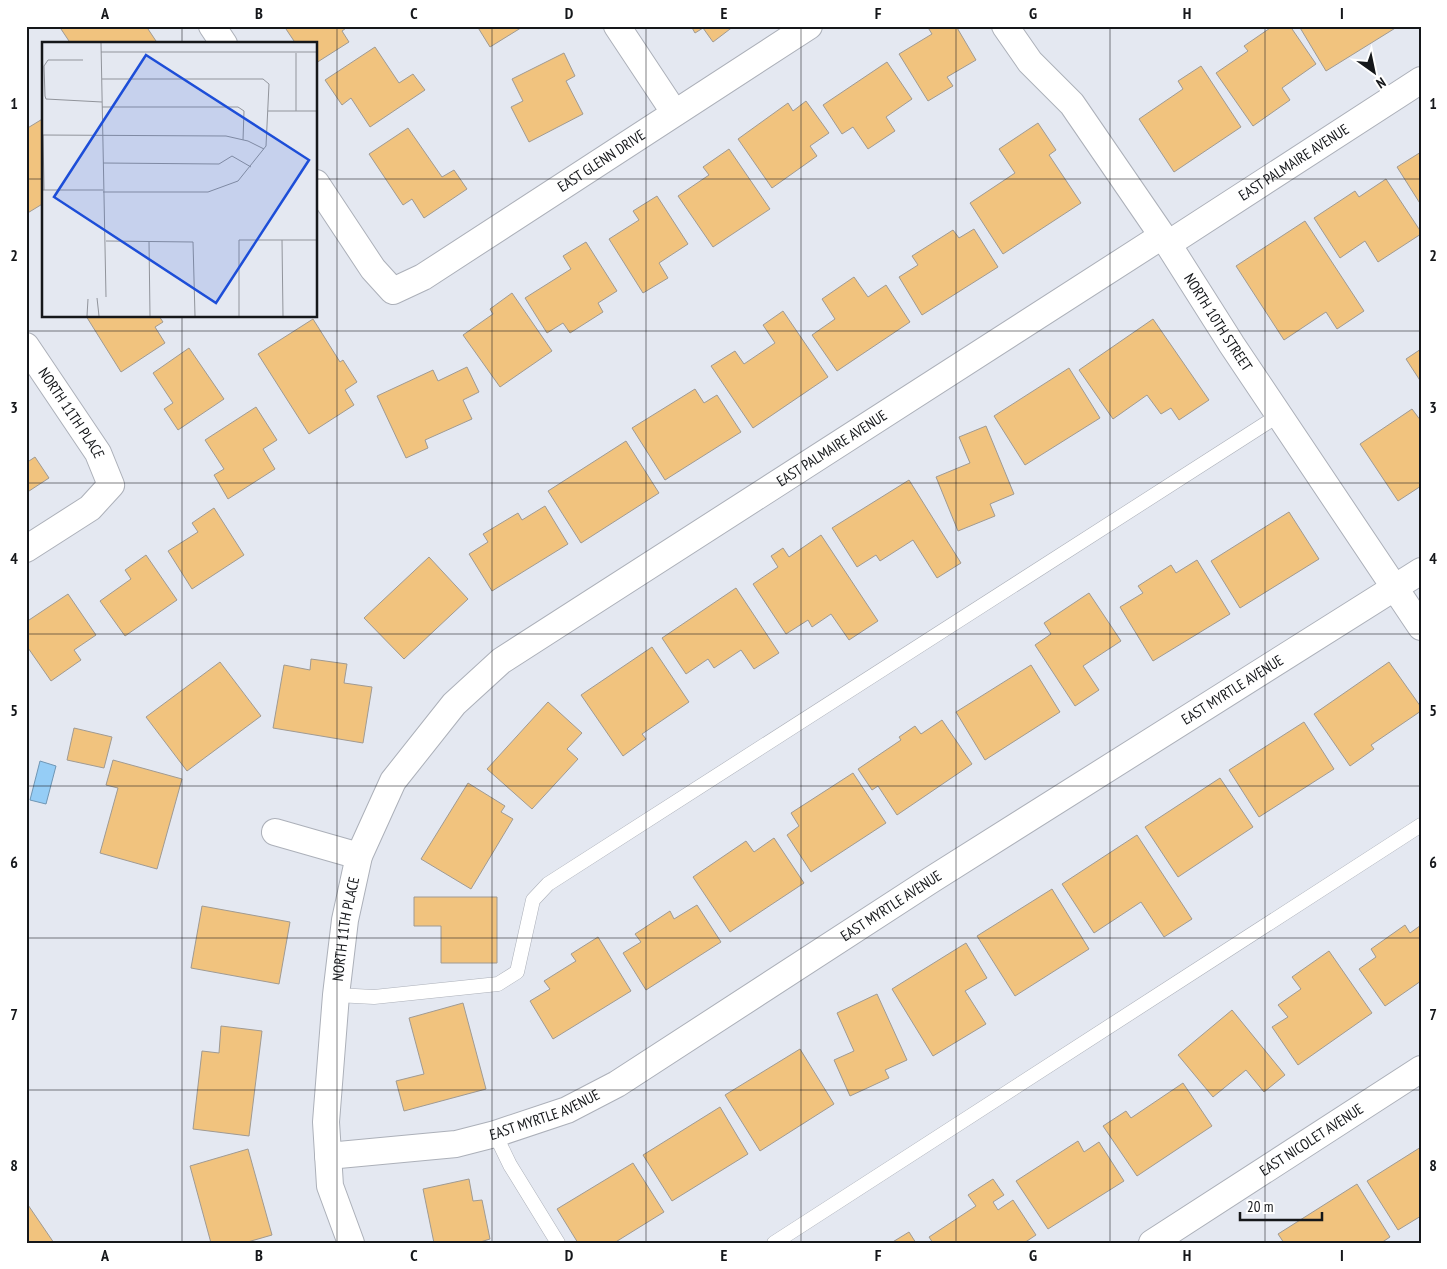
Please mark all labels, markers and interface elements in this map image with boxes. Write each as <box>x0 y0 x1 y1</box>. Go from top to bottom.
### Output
text: A <box>100 3 110 23</box>
text: B <box>255 3 263 23</box>
text: C <box>410 3 418 23</box>
text: D <box>565 3 574 23</box>
text: E <box>721 3 728 23</box>
text: F <box>875 3 882 23</box>
text: G <box>1029 3 1037 23</box>
text: H <box>1183 3 1191 23</box>
text: I <box>1340 3 1344 23</box>
inset map <box>42 42 318 318</box>
north arrow <box>1350 48 1400 98</box>
text: N <box>1373 73 1389 93</box>
text: 1 <box>10 93 18 113</box>
text: 1 <box>1429 93 1437 113</box>
street label: EAST PALMAIRE AVENUE <box>1235 119 1352 205</box>
street label: EAST GLENN DRIVE <box>554 125 649 196</box>
text: 2 <box>10 245 18 265</box>
text: 2 <box>1429 245 1437 265</box>
street label: NORTH 10TH STREET <box>1180 270 1257 375</box>
street label: NORTH 11TH PLACE <box>34 364 109 461</box>
text: 3 <box>10 397 18 417</box>
text: 3 <box>1429 397 1437 417</box>
street label: EAST PALMAIRE AVENUE <box>773 405 890 490</box>
text: 4 <box>10 548 18 568</box>
text: 4 <box>1429 548 1437 568</box>
street label: EAST MYRTLE AVENUE <box>1178 650 1287 729</box>
text: 5 <box>10 700 18 720</box>
text: 5 <box>1429 700 1437 720</box>
text: 6 <box>10 852 18 872</box>
text: 6 <box>1429 852 1437 872</box>
street label: EAST MYRTLE AVENUE <box>837 866 945 945</box>
street label: NORTH 11TH PLACE <box>328 875 363 982</box>
text: 7 <box>10 1004 18 1024</box>
text: 7 <box>1429 1004 1437 1024</box>
street label: EAST MYRTLE AVENUE <box>488 1085 603 1144</box>
street label: EAST NICOLET AVENUE <box>1256 1099 1367 1180</box>
text: 8 <box>10 1155 18 1175</box>
text: 8 <box>1429 1155 1437 1175</box>
scale bar <box>1240 1189 1322 1221</box>
text: 20 m <box>1247 1197 1273 1216</box>
text: A <box>100 1245 110 1265</box>
text: B <box>255 1245 263 1265</box>
text: C <box>410 1245 418 1265</box>
text: D <box>565 1245 574 1265</box>
text: E <box>721 1245 728 1265</box>
text: F <box>875 1245 882 1265</box>
text: G <box>1029 1245 1037 1265</box>
text: H <box>1183 1245 1191 1265</box>
text: I <box>1340 1245 1344 1265</box>

